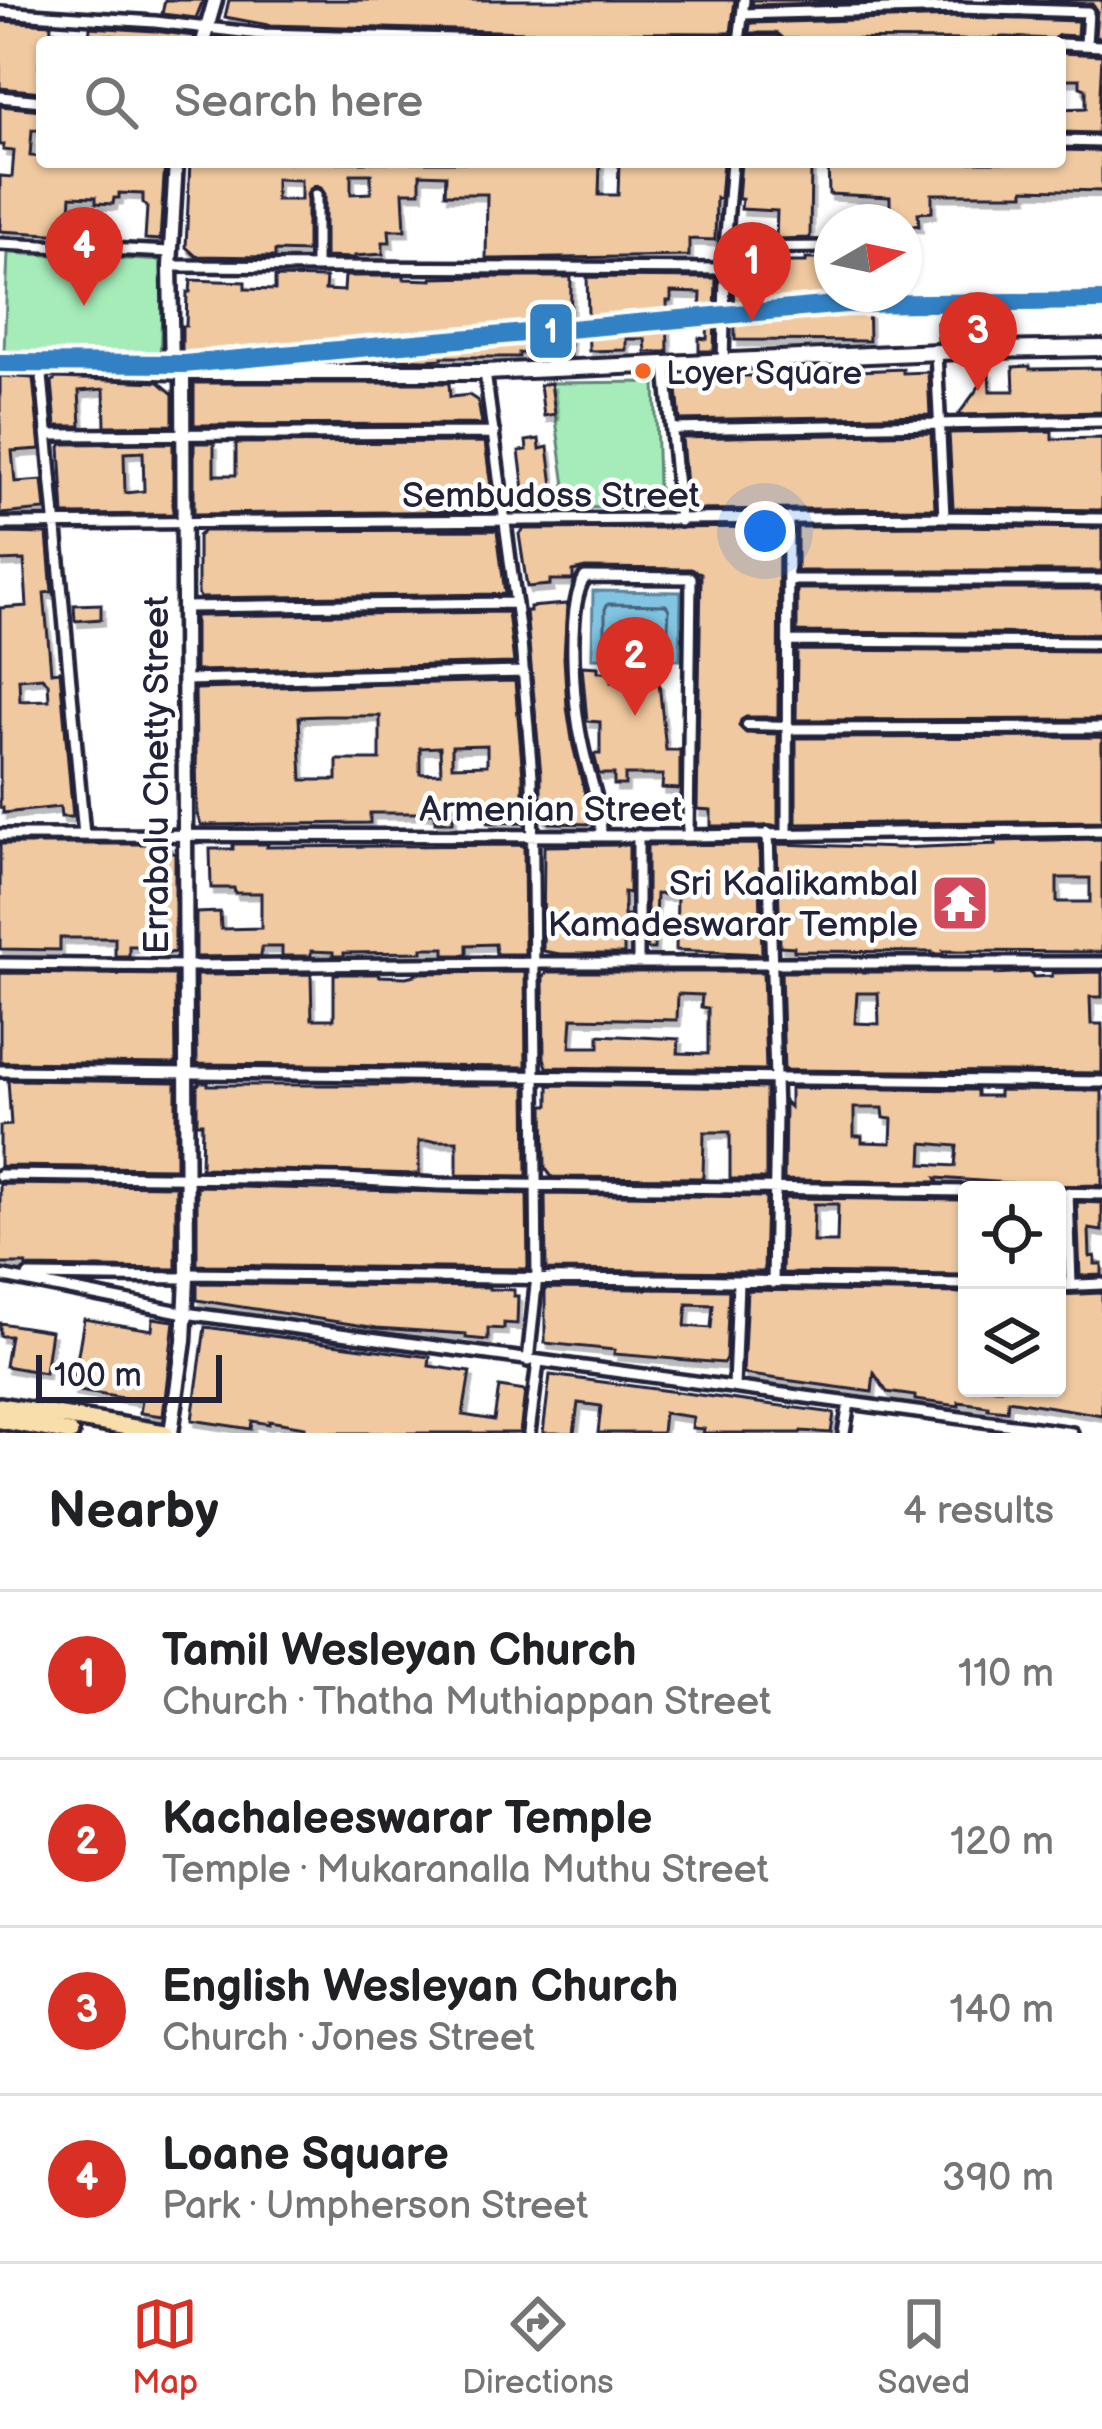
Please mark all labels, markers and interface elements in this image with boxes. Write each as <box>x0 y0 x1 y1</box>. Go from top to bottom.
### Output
search box <box>36 36 1066 168</box>
icon: search <box>78 69 144 135</box>
text: Search here <box>174 75 423 130</box>
north arrow <box>814 204 922 312</box>
pin: 4 <box>45 207 123 306</box>
pin: 1 <box>713 222 791 321</box>
pin: 3 <box>939 292 1017 391</box>
line badge: 1 <box>528 302 574 360</box>
text: 1 <box>544 312 558 352</box>
place label: Loyer Square <box>666 354 862 394</box>
marker: Loyer Square <box>632 360 654 382</box>
street label: Sembudoss Street <box>402 475 700 518</box>
your location <box>735 501 795 561</box>
street label: Errabalu Chetty Street <box>136 596 179 954</box>
pin: 2 <box>596 617 674 716</box>
street label: Armenian Street <box>419 789 683 832</box>
place label: Sri Kaalikambal Kamadeswarar Temple <box>547 863 918 947</box>
temple icon: Sri Kaalikambal Kamadeswarar Temple <box>929 872 991 934</box>
map controls <box>958 1181 1066 1397</box>
button: locate <box>958 1181 1066 1289</box>
button: layers <box>958 1289 1066 1397</box>
scale bar <box>36 1349 222 1402</box>
text: 100 m <box>54 1356 142 1396</box>
text: Nearby <box>48 1481 219 1542</box>
text: 4 results <box>903 1488 1054 1535</box>
text: Tamil Wesleyan Church <box>162 1624 637 1679</box>
text: 1 <box>79 1651 95 1698</box>
text: 110 m <box>958 1651 1054 1698</box>
text: Church · Thatha Muthiappan Street <box>162 1679 771 1726</box>
text: Kachaleeswarar Temple <box>162 1792 652 1847</box>
text: 2 <box>75 1819 99 1866</box>
text: 120 m <box>950 1819 1054 1866</box>
text: Temple · Mukaranalla Muthu Street <box>162 1847 769 1894</box>
text: English Wesleyan Church <box>162 1960 678 2015</box>
text: 3 <box>76 1987 98 2034</box>
text: 140 m <box>949 1987 1054 2034</box>
text: Church · Jones Street <box>162 2015 535 2062</box>
text: Loane Square <box>162 2128 449 2183</box>
text: 4 <box>76 2155 98 2202</box>
text: 390 m <box>942 2155 1054 2202</box>
text: Park · Umpherson Street <box>162 2183 588 2230</box>
tab: Map <box>132 2291 198 2403</box>
tab: Directions <box>462 2291 614 2403</box>
tab: Saved <box>877 2291 970 2403</box>

